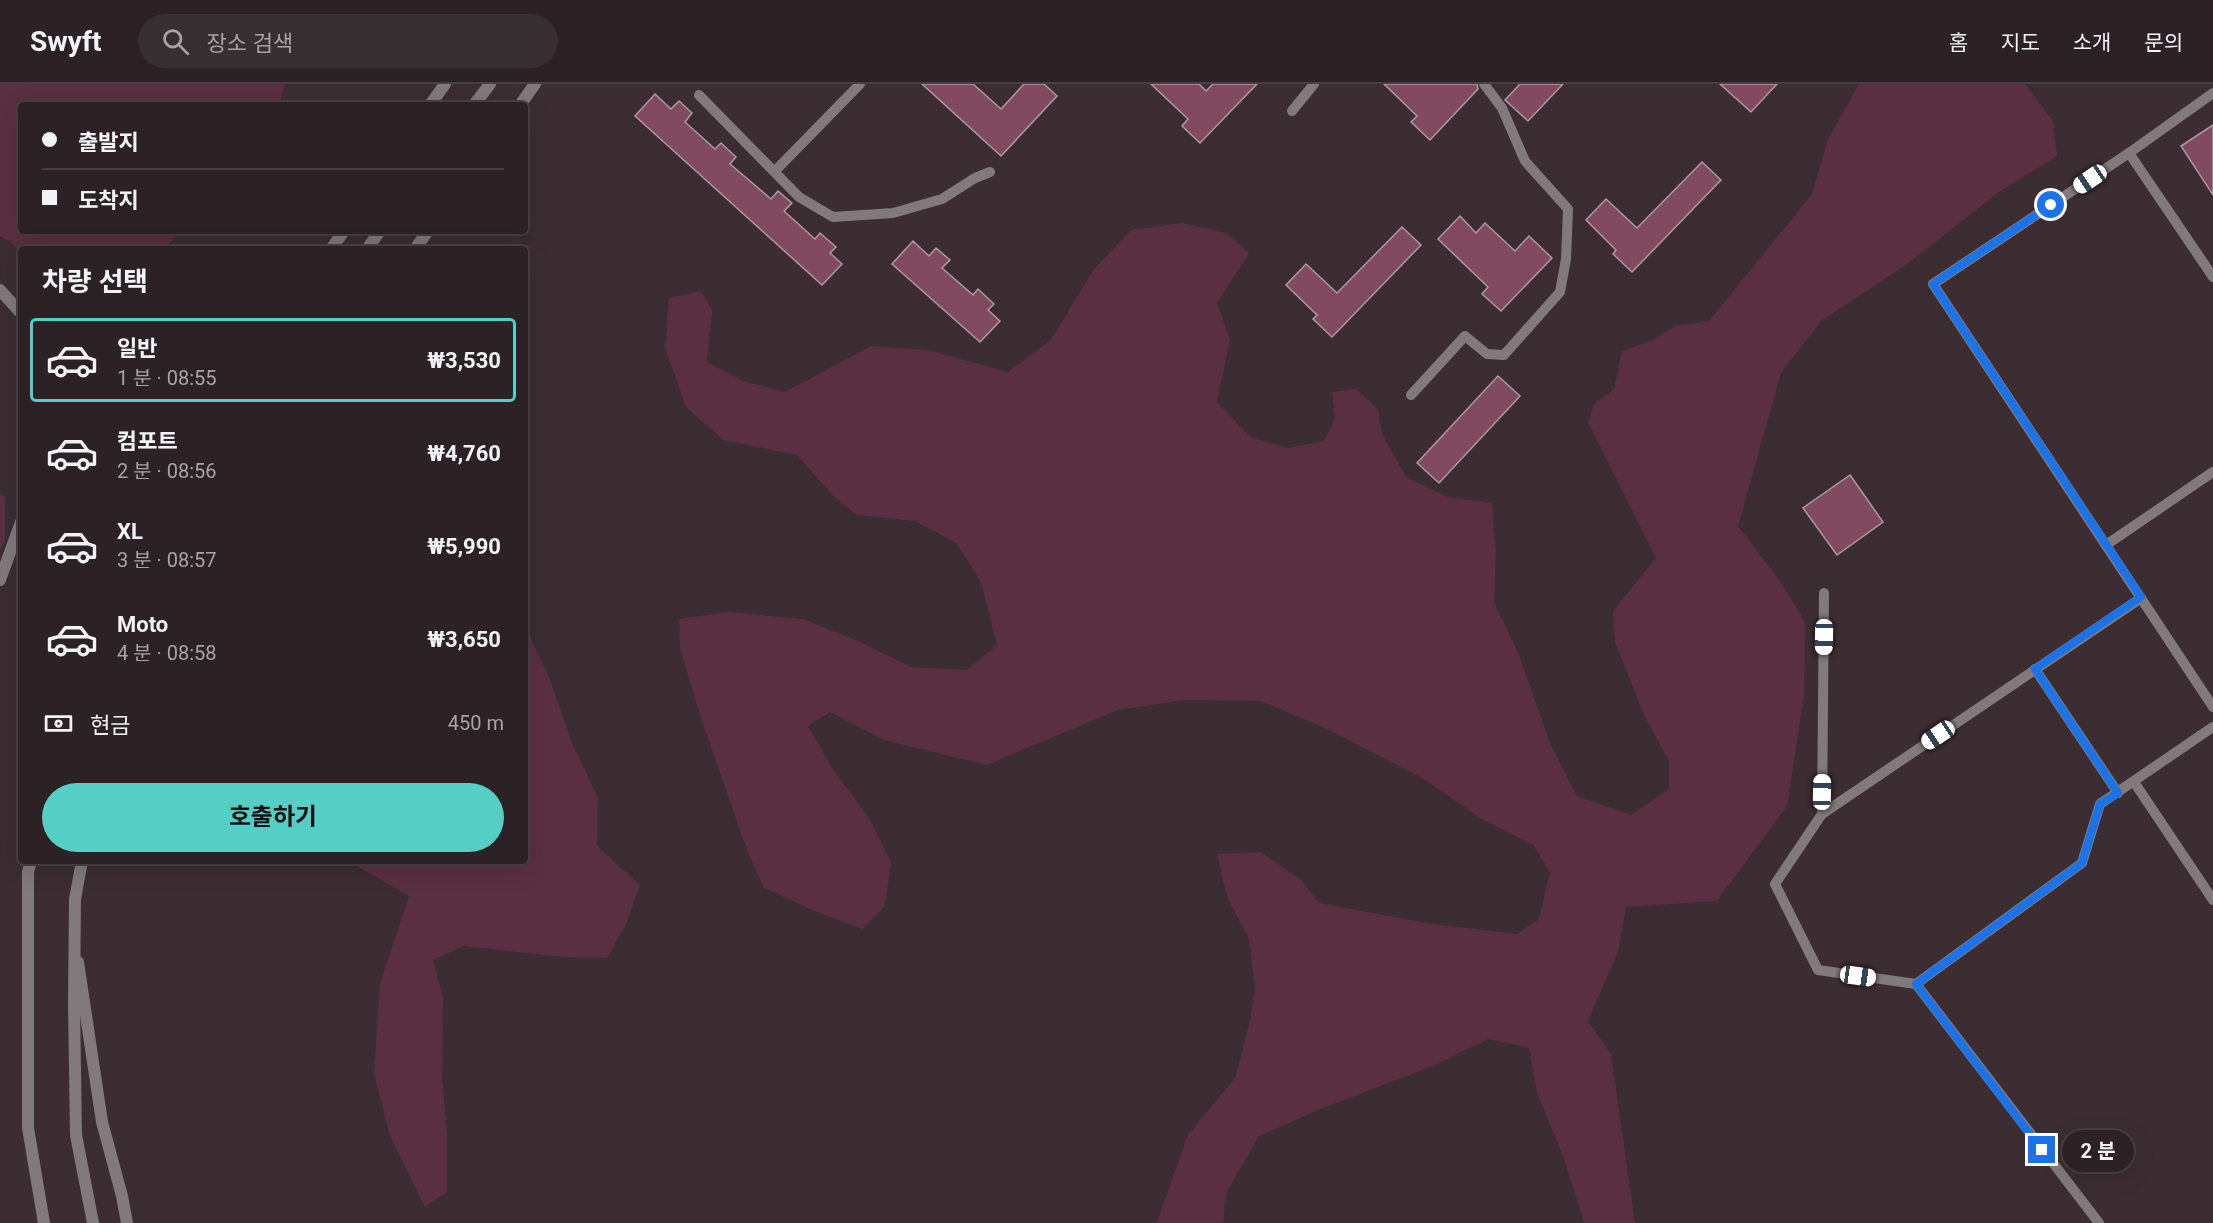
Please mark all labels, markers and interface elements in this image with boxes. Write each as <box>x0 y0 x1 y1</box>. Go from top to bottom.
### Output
search box <box>138 14 558 68</box>
text: Swyft <box>30 25 102 58</box>
icon: search <box>159 25 192 58</box>
text: 장소 검색 <box>207 31 293 56</box>
text: 홈 <box>1949 31 1968 55</box>
text: 지도 <box>2001 31 2040 55</box>
text: 소개 <box>2073 31 2111 55</box>
text: 문의 <box>2144 31 2183 55</box>
text: 출발지 <box>78 130 139 155</box>
car <box>2070 161 2110 197</box>
text: 도착지 <box>78 188 139 213</box>
route start <box>2037 191 2064 218</box>
text: 차량 선택 <box>42 266 148 298</box>
icon: car <box>45 333 99 387</box>
text: 일반 <box>117 336 157 361</box>
text: ₩3,530 <box>427 348 501 373</box>
text: 1 분 · 08:55 <box>117 366 217 390</box>
icon: car <box>45 426 99 480</box>
text: 컴포트 <box>117 429 178 454</box>
text: ₩4,760 <box>427 441 501 466</box>
text: 2 분 · 08:56 <box>117 459 217 483</box>
icon: car <box>45 519 99 573</box>
text: XL <box>117 519 143 544</box>
text: ₩5,990 <box>427 534 501 559</box>
text: 3 분 · 08:57 <box>117 548 217 572</box>
icon: car <box>45 612 99 666</box>
text: Moto <box>117 612 168 637</box>
car <box>1815 619 1833 655</box>
text: ₩3,650 <box>427 627 501 652</box>
text: 4 분 · 08:58 <box>117 641 217 665</box>
icon: cash <box>42 707 75 740</box>
text: 450 m <box>448 711 504 735</box>
text: 현금 <box>90 713 130 738</box>
car <box>1918 717 1958 753</box>
car <box>1813 774 1831 810</box>
button: 호출하기 <box>42 783 504 852</box>
car <box>1839 965 1877 987</box>
callout: 2 분 <box>2063 1129 2135 1171</box>
route end <box>2028 1136 2055 1163</box>
text: 2 분 <box>2081 1139 2115 1163</box>

